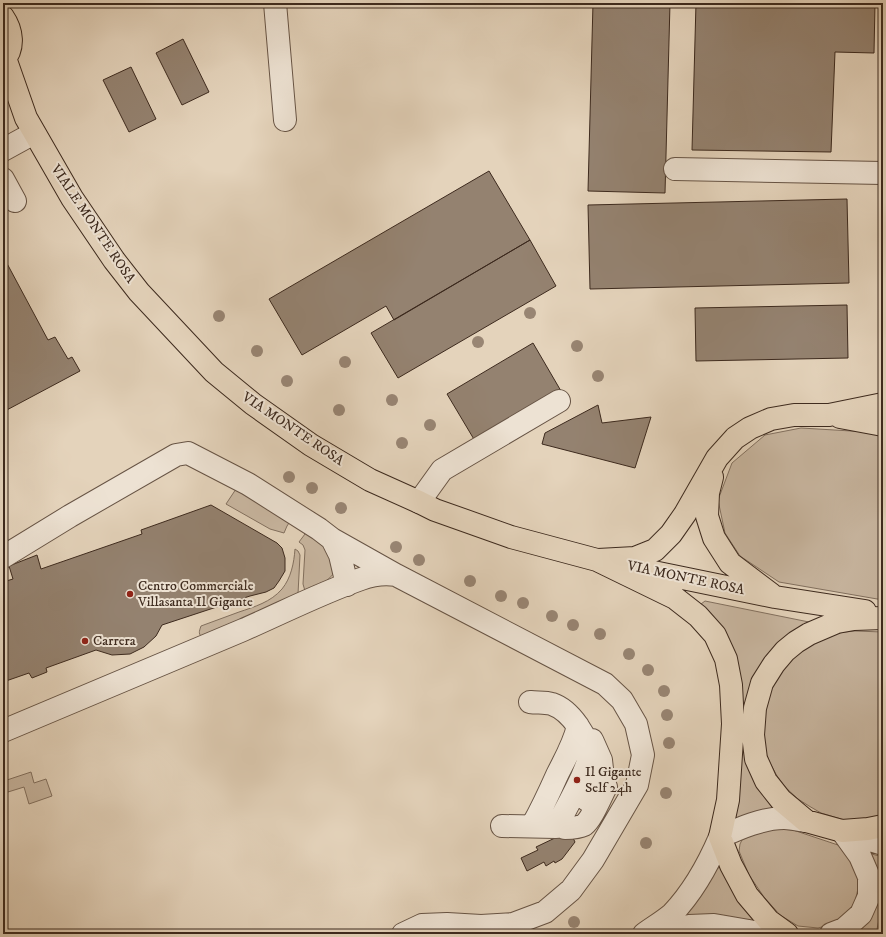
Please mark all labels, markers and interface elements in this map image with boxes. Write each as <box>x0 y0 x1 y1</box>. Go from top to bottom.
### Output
street label: VIALE MONTE ROSA <box>46 160 140 288</box>
street label: VIA MONTE ROSA <box>238 388 348 470</box>
street label: VIA MONTE ROSA <box>625 557 747 599</box>
place label: Centro Commerciale Villasanta Il Gigante <box>137 577 254 611</box>
marker: Centro Commerciale Villasanta Il Gigante <box>125 589 135 599</box>
place label: Carrera <box>93 632 136 650</box>
marker: Carrera <box>80 636 90 646</box>
place label: Il Gigante Self 24h <box>585 763 642 797</box>
marker: Il Gigante Self 24h <box>572 775 582 785</box>

